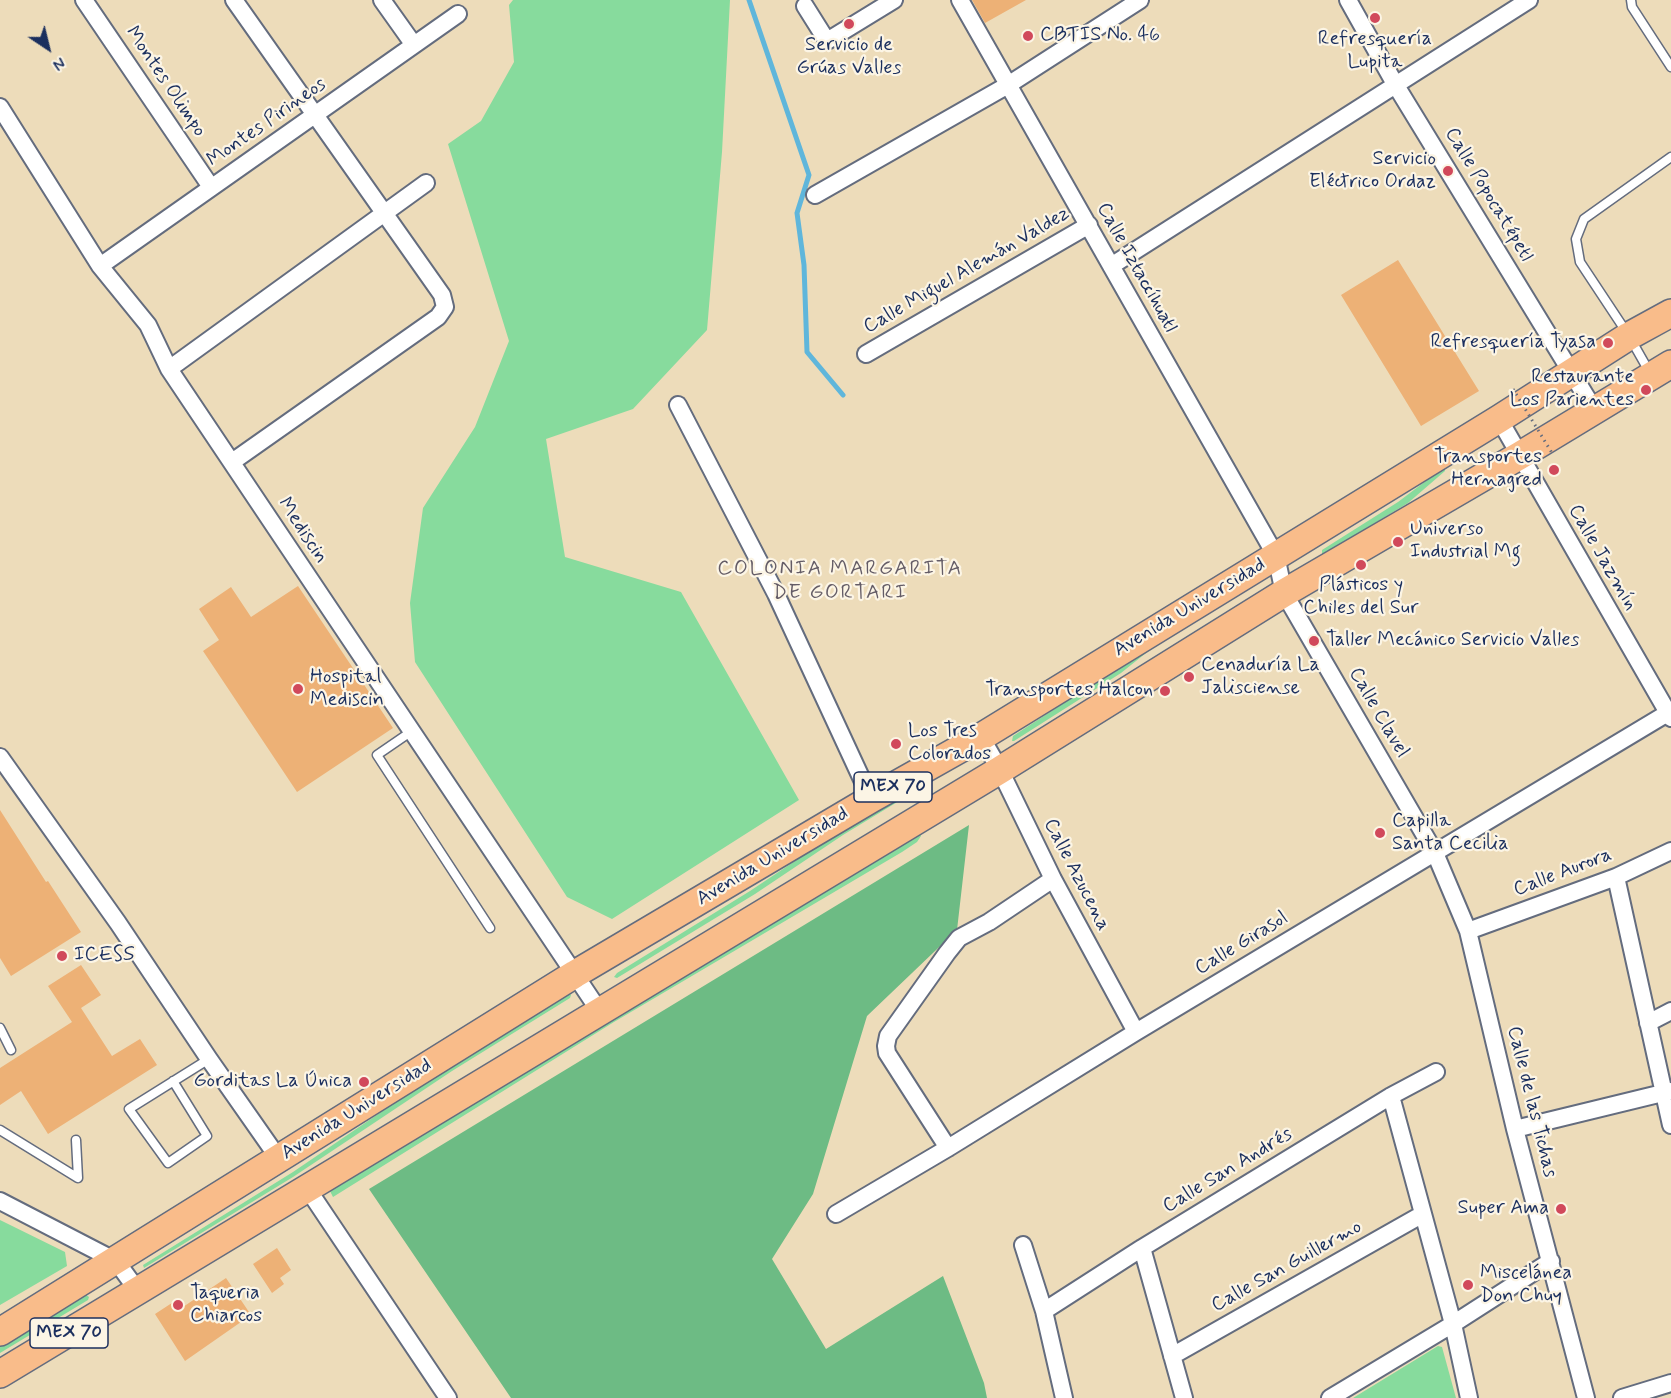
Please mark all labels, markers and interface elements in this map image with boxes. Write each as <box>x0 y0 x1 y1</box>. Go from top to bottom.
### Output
marker: Refresquería Lupita <box>1368 11 1382 25</box>
marker: Servicio de Grúas Valles <box>842 17 856 31</box>
north arrow <box>18 18 78 78</box>
street label: Montes Olimpo <box>119 22 211 142</box>
place label: CBTIS No. 46 <box>1040 24 1160 48</box>
place label: Refresquería Lupita <box>1318 28 1432 75</box>
marker: CBTIS No. 46 <box>1021 29 1035 43</box>
place label: Servicio de Grúas Valles <box>797 34 901 81</box>
text: N <box>48 51 69 75</box>
street label: Montes Pirineos <box>203 73 331 173</box>
street label: Calle Popocatépetl <box>1439 124 1537 266</box>
place label: Servicio Eléctrico Ordaz <box>1309 148 1436 195</box>
marker: Servicio Eléctrico Ordaz <box>1441 164 1455 178</box>
street label: Calle Iztaccíhuatl <box>1090 199 1182 337</box>
street label: Calle Miguel Alemán Valdez <box>860 202 1074 340</box>
place label: Refresquería Tyasa <box>1430 331 1596 355</box>
marker: Refresquería Tyasa <box>1601 336 1615 350</box>
place label: Restaurante Los Parientes <box>1510 366 1634 413</box>
marker: Restaurante Los Parientes <box>1639 383 1653 397</box>
place label: Transportes Hernagred <box>1434 446 1542 493</box>
marker: Transportes Hernagred <box>1547 463 1561 477</box>
street label: Mediscin <box>272 493 332 569</box>
street label: Calle Jazmín <box>1562 501 1642 615</box>
place label: Universo Industrial Mg <box>1410 518 1521 565</box>
marker: Universo Industrial Mg <box>1391 535 1405 549</box>
street label: Avenida Universidad <box>1110 553 1270 663</box>
district label: COLONIA MARGARITA DE GORTARI <box>723 557 957 607</box>
marker: Plásticos y Chiles del Sur <box>1354 558 1368 572</box>
place label: Plásticos y Chiles del Sur <box>1303 574 1419 621</box>
place label: Taller Mecánico Servicio Valles <box>1326 629 1579 653</box>
marker: Taller Mecánico Servicio Valles <box>1307 634 1321 648</box>
place label: Cenaduría La Jalisciense <box>1201 654 1320 701</box>
street label: Calle Clavel <box>1343 664 1413 762</box>
place label: Hospital Mediscin <box>310 666 384 713</box>
marker: Cenaduría La Jalisciense <box>1182 670 1196 684</box>
place label: Transportes Halcon <box>985 679 1153 703</box>
marker: Hospital Mediscin <box>291 682 305 696</box>
marker: Transportes Halcon <box>1158 684 1172 698</box>
place label: Los Tres Colorados <box>908 720 991 767</box>
marker: Los Tres Colorados <box>889 737 903 751</box>
road number: MEX 70 <box>854 772 932 802</box>
street label: Avenida Universidad <box>693 802 853 912</box>
place label: Capilla Santa Cecilia <box>1392 810 1509 857</box>
street label: Calle Azucena <box>1037 815 1115 935</box>
marker: Capilla Santa Cecilia <box>1373 826 1387 840</box>
street label: Calle Aurora <box>1511 843 1615 903</box>
street label: Calle Girasol <box>1191 907 1293 981</box>
place label: ICESS <box>74 944 134 968</box>
marker: ICESS <box>55 949 69 963</box>
street label: Calle de las Tichas <box>1501 1024 1561 1180</box>
street label: Avenida Universidad <box>277 1054 437 1166</box>
place label: Gorditas La Única <box>193 1070 352 1094</box>
marker: Gorditas La Única <box>357 1075 371 1089</box>
street label: Calle San Andrés <box>1159 1123 1297 1219</box>
place label: Super Ama <box>1458 1197 1549 1221</box>
marker: Super Ama <box>1554 1202 1568 1216</box>
street label: Calle San Guillermo <box>1208 1216 1366 1318</box>
place label: Miscelánea Don Chuy <box>1480 1262 1572 1309</box>
marker: Miscelánea Don Chuy <box>1461 1278 1475 1292</box>
place label: Taqueria Chiarcos <box>190 1282 262 1329</box>
marker: Taqueria Chiarcos <box>171 1298 185 1312</box>
road number: MEX 70 <box>30 1318 108 1348</box>

